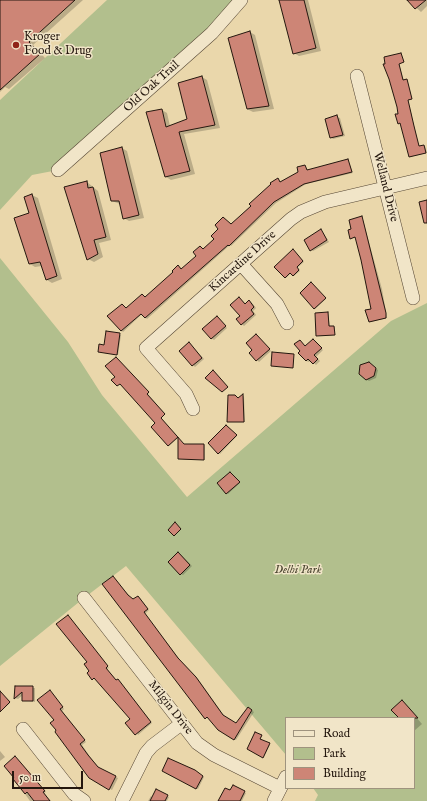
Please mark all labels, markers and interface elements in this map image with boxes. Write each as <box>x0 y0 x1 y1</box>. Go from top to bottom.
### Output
place label: Kroger Food & Drug <box>24 31 92 59</box>
marker: Kroger Food & Drug <box>11 40 21 50</box>
street label: Old Oak Trail <box>121 58 183 116</box>
street label: Welland Drive <box>369 151 401 223</box>
street label: Kincardine Drive <box>207 228 279 296</box>
park label: Delhi Park <box>274 564 322 578</box>
street label: Milgin Drive <box>144 678 196 738</box>
legend <box>285 717 415 789</box>
text: Road <box>323 726 350 741</box>
text: Park <box>323 746 346 761</box>
scale bar <box>14 763 85 789</box>
text: Building <box>323 766 366 781</box>
text: 50 m <box>19 770 41 785</box>

